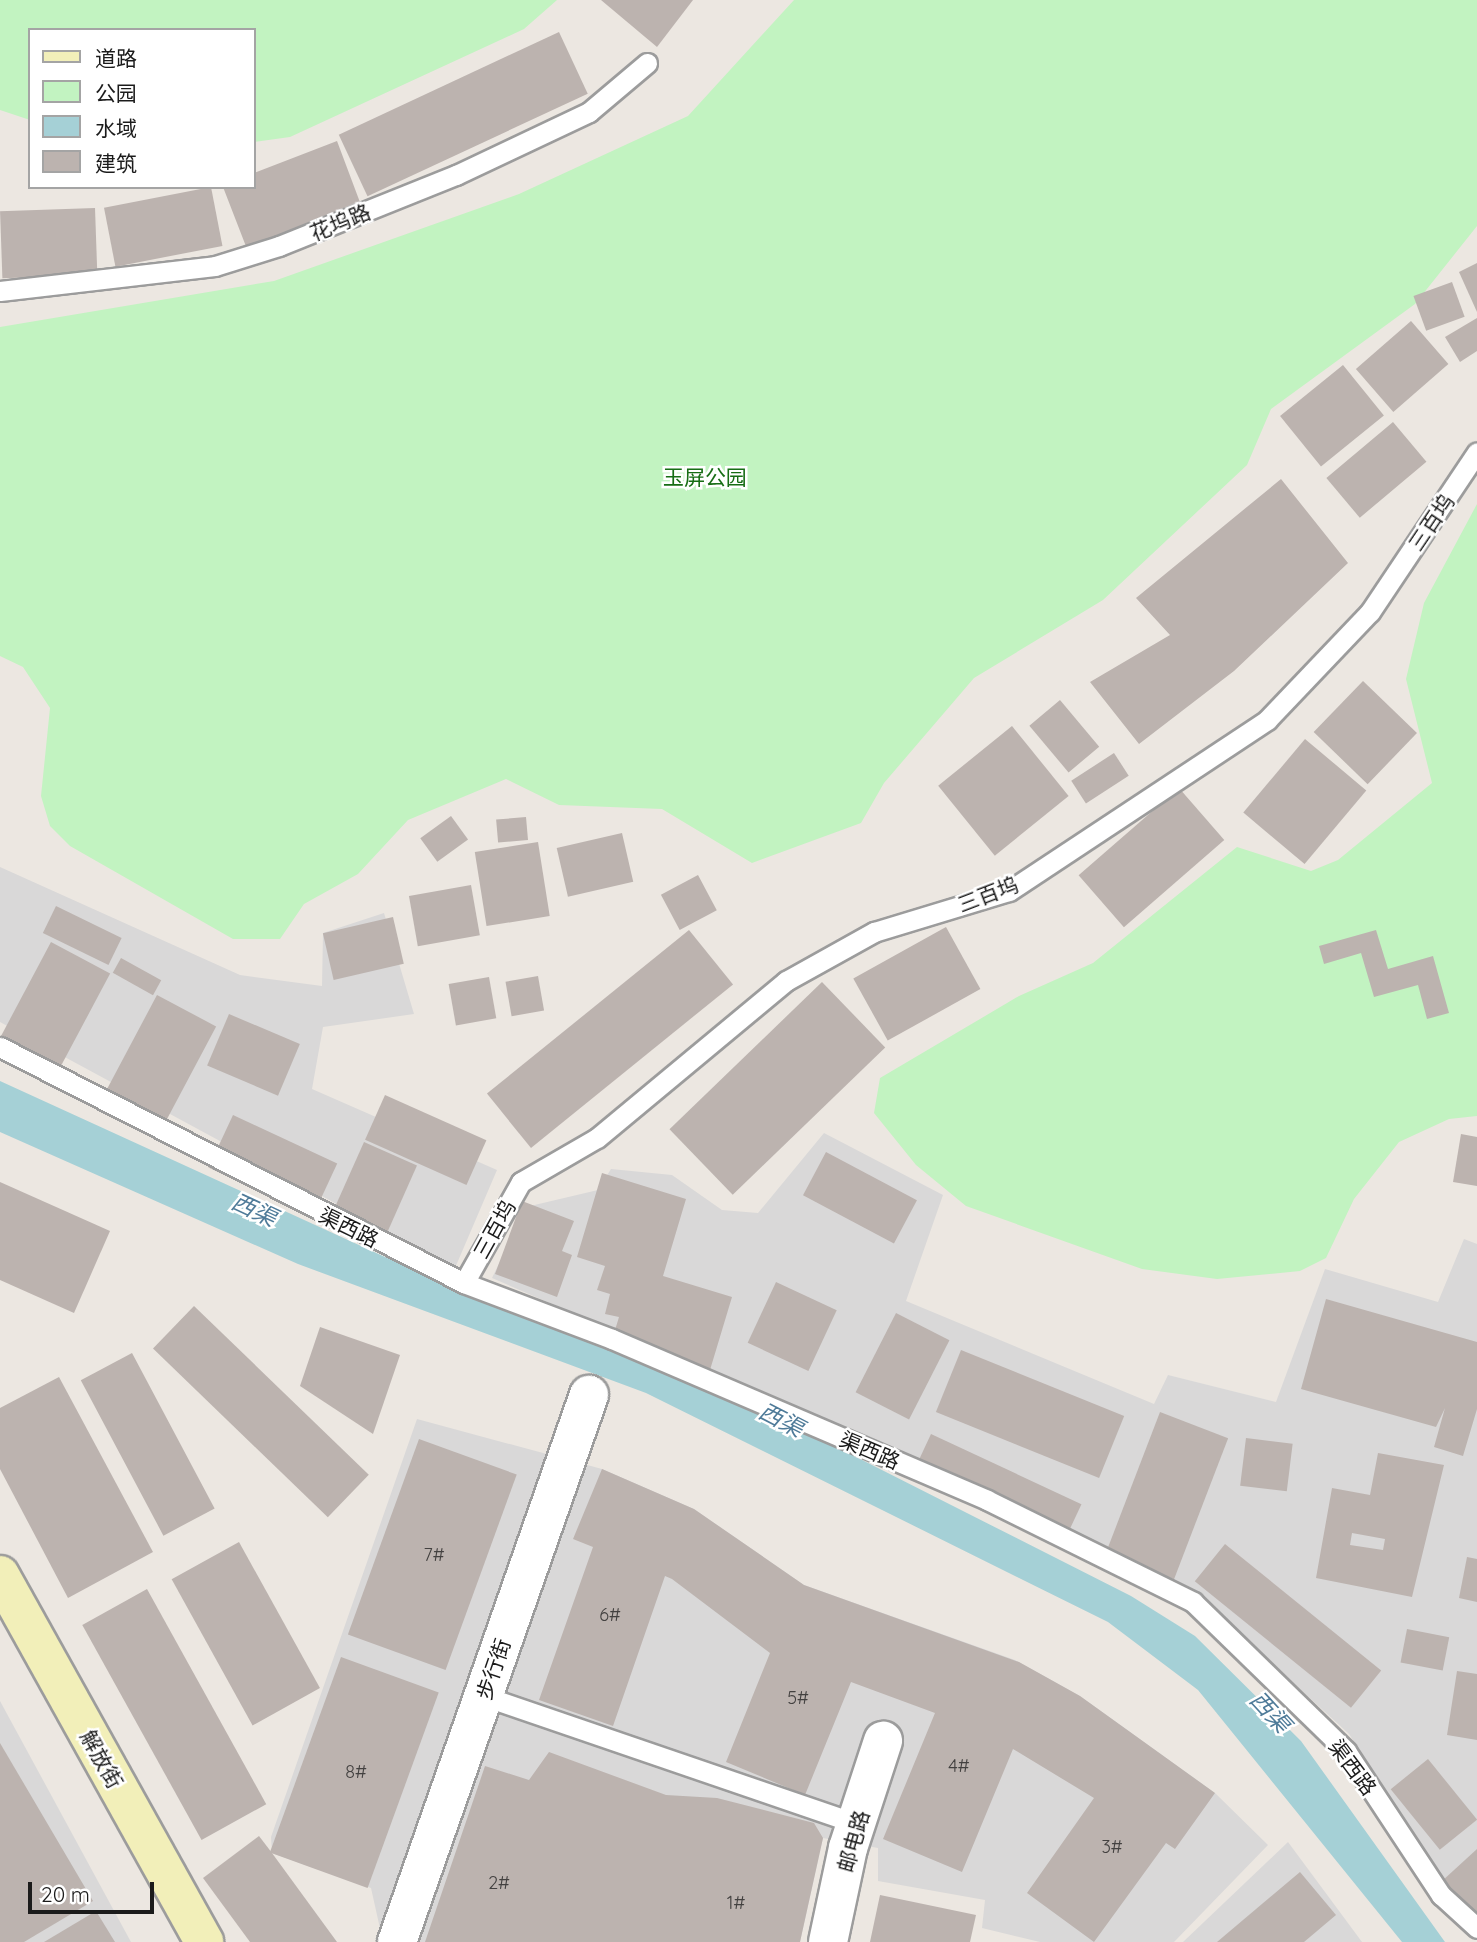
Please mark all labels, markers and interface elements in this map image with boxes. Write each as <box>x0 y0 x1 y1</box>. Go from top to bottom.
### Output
legend <box>28 28 256 189</box>
text: 道路 <box>95 45 137 71</box>
text: 公园 <box>95 80 137 106</box>
text: 水域 <box>95 115 137 141</box>
text: 建筑 <box>95 150 137 176</box>
street label: 花坞路 <box>306 199 374 245</box>
park label: 玉屏公园 <box>663 464 747 490</box>
street label: 三百坞 <box>1403 489 1459 555</box>
street label: 三百坞 <box>954 871 1022 917</box>
water label: 西渠 <box>227 1188 281 1232</box>
street label: 三百坞 <box>468 1195 520 1263</box>
street label: 渠西路 <box>315 1202 383 1252</box>
water label: 西渠 <box>754 1397 808 1443</box>
street label: 渠西路 <box>836 1426 904 1474</box>
house number: 7# <box>423 1544 445 1566</box>
house number: 6# <box>599 1604 621 1626</box>
street label: 步行街 <box>471 1635 515 1703</box>
water label: 西渠 <box>1244 1686 1296 1738</box>
house number: 5# <box>787 1687 809 1709</box>
street label: 解放街 <box>76 1725 128 1793</box>
street label: 渠西路 <box>1324 1734 1382 1800</box>
house number: 4# <box>948 1755 970 1777</box>
house number: 8# <box>345 1761 367 1783</box>
street label: 邮电路 <box>832 1807 874 1875</box>
house number: 3# <box>1101 1836 1123 1858</box>
scale bar <box>32 1868 158 1912</box>
house number: 2# <box>488 1872 510 1894</box>
text: 20 m <box>41 1881 90 1907</box>
house number: 1# <box>727 1892 745 1914</box>

